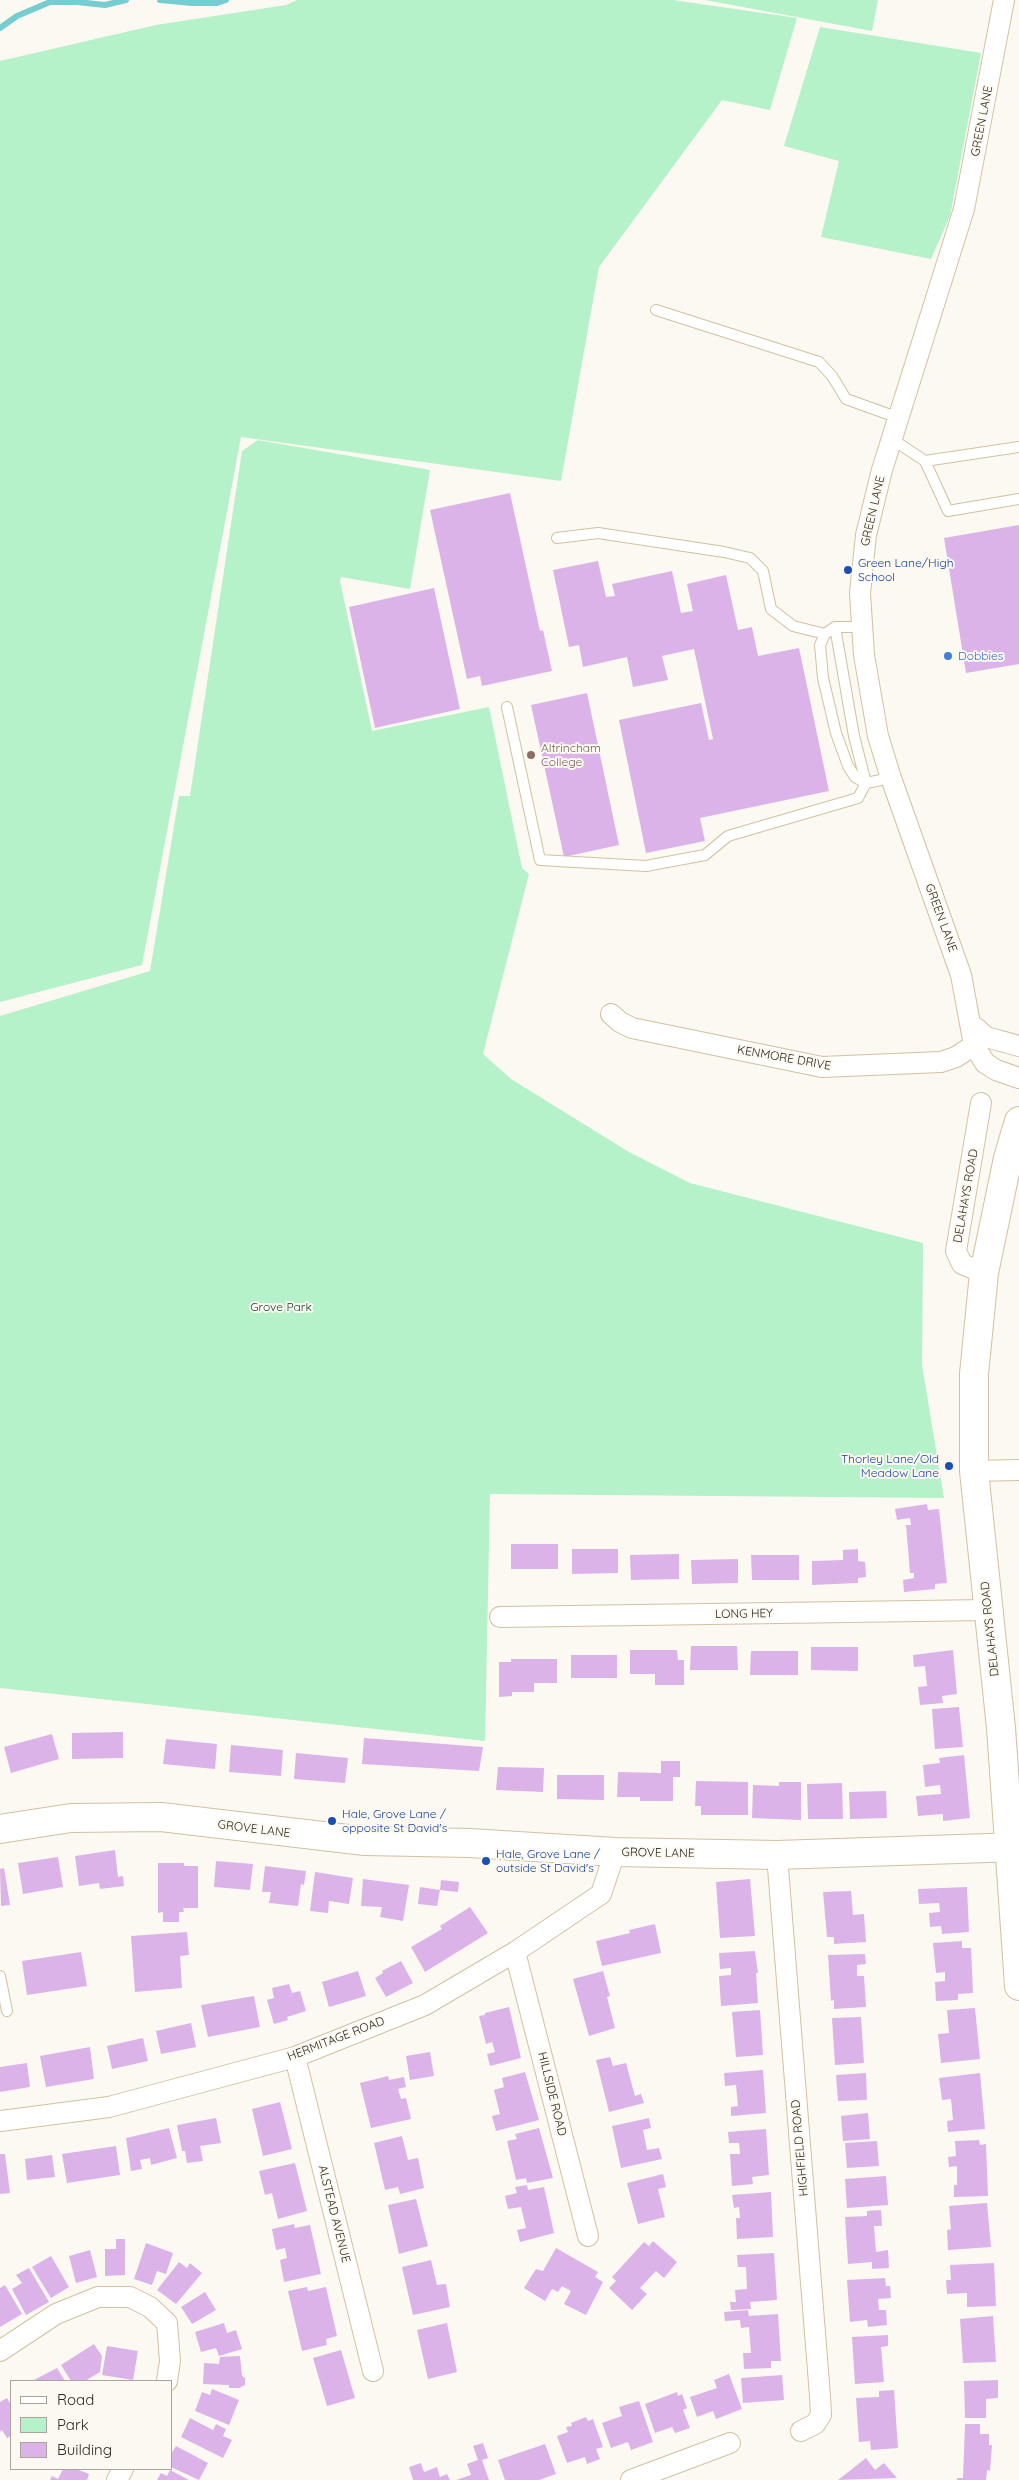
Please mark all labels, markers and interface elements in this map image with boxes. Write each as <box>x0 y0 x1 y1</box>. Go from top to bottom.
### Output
street label: GREEN LANE <box>968 84 996 158</box>
street label: GREEN LANE <box>858 474 888 548</box>
place label: Green Lane/High School <box>858 556 954 584</box>
marker: Green Lane/High School <box>842 564 854 576</box>
place label: Dobbies <box>958 649 1003 663</box>
marker: Dobbies <box>942 650 954 662</box>
place label: Altrincham College <box>541 741 601 769</box>
marker: Altrincham College <box>525 749 537 761</box>
street label: GREEN LANE <box>922 882 960 954</box>
street label: KENMORE DRIVE <box>736 1043 832 1073</box>
street label: DELAHAYS ROAD <box>951 1148 981 1244</box>
park label: Grove Park <box>250 1300 312 1314</box>
place label: Thorley Lane/Old Meadow Lane <box>841 1452 939 1480</box>
marker: Thorley Lane/Old Meadow Lane <box>943 1460 955 1472</box>
street label: DELAHAYS ROAD <box>978 1581 1002 1677</box>
street label: LONG HEY <box>715 1606 773 1622</box>
place label: Hale, Grove Lane / opposite St David's <box>342 1807 447 1835</box>
marker: Hale, Grove Lane / opposite St David's <box>326 1815 338 1827</box>
street label: GROVE LANE <box>217 1817 291 1841</box>
street label: GROVE LANE <box>621 1845 695 1861</box>
place label: Hale, Grove Lane / outside St David's <box>496 1847 600 1875</box>
marker: Hale, Grove Lane / outside St David's <box>480 1855 492 1867</box>
street label: HERMITAGE ROAD <box>286 2014 386 2064</box>
street label: HILLSIDE ROAD <box>535 2050 569 2138</box>
street label: HIGHFIELD ROAD <box>789 2099 811 2197</box>
street label: ALSTEAD AVENUE <box>315 2164 353 2264</box>
legend <box>10 2380 172 2470</box>
text: Road <box>57 2390 94 2409</box>
text: Park <box>57 2415 89 2434</box>
text: Building <box>57 2440 112 2459</box>

